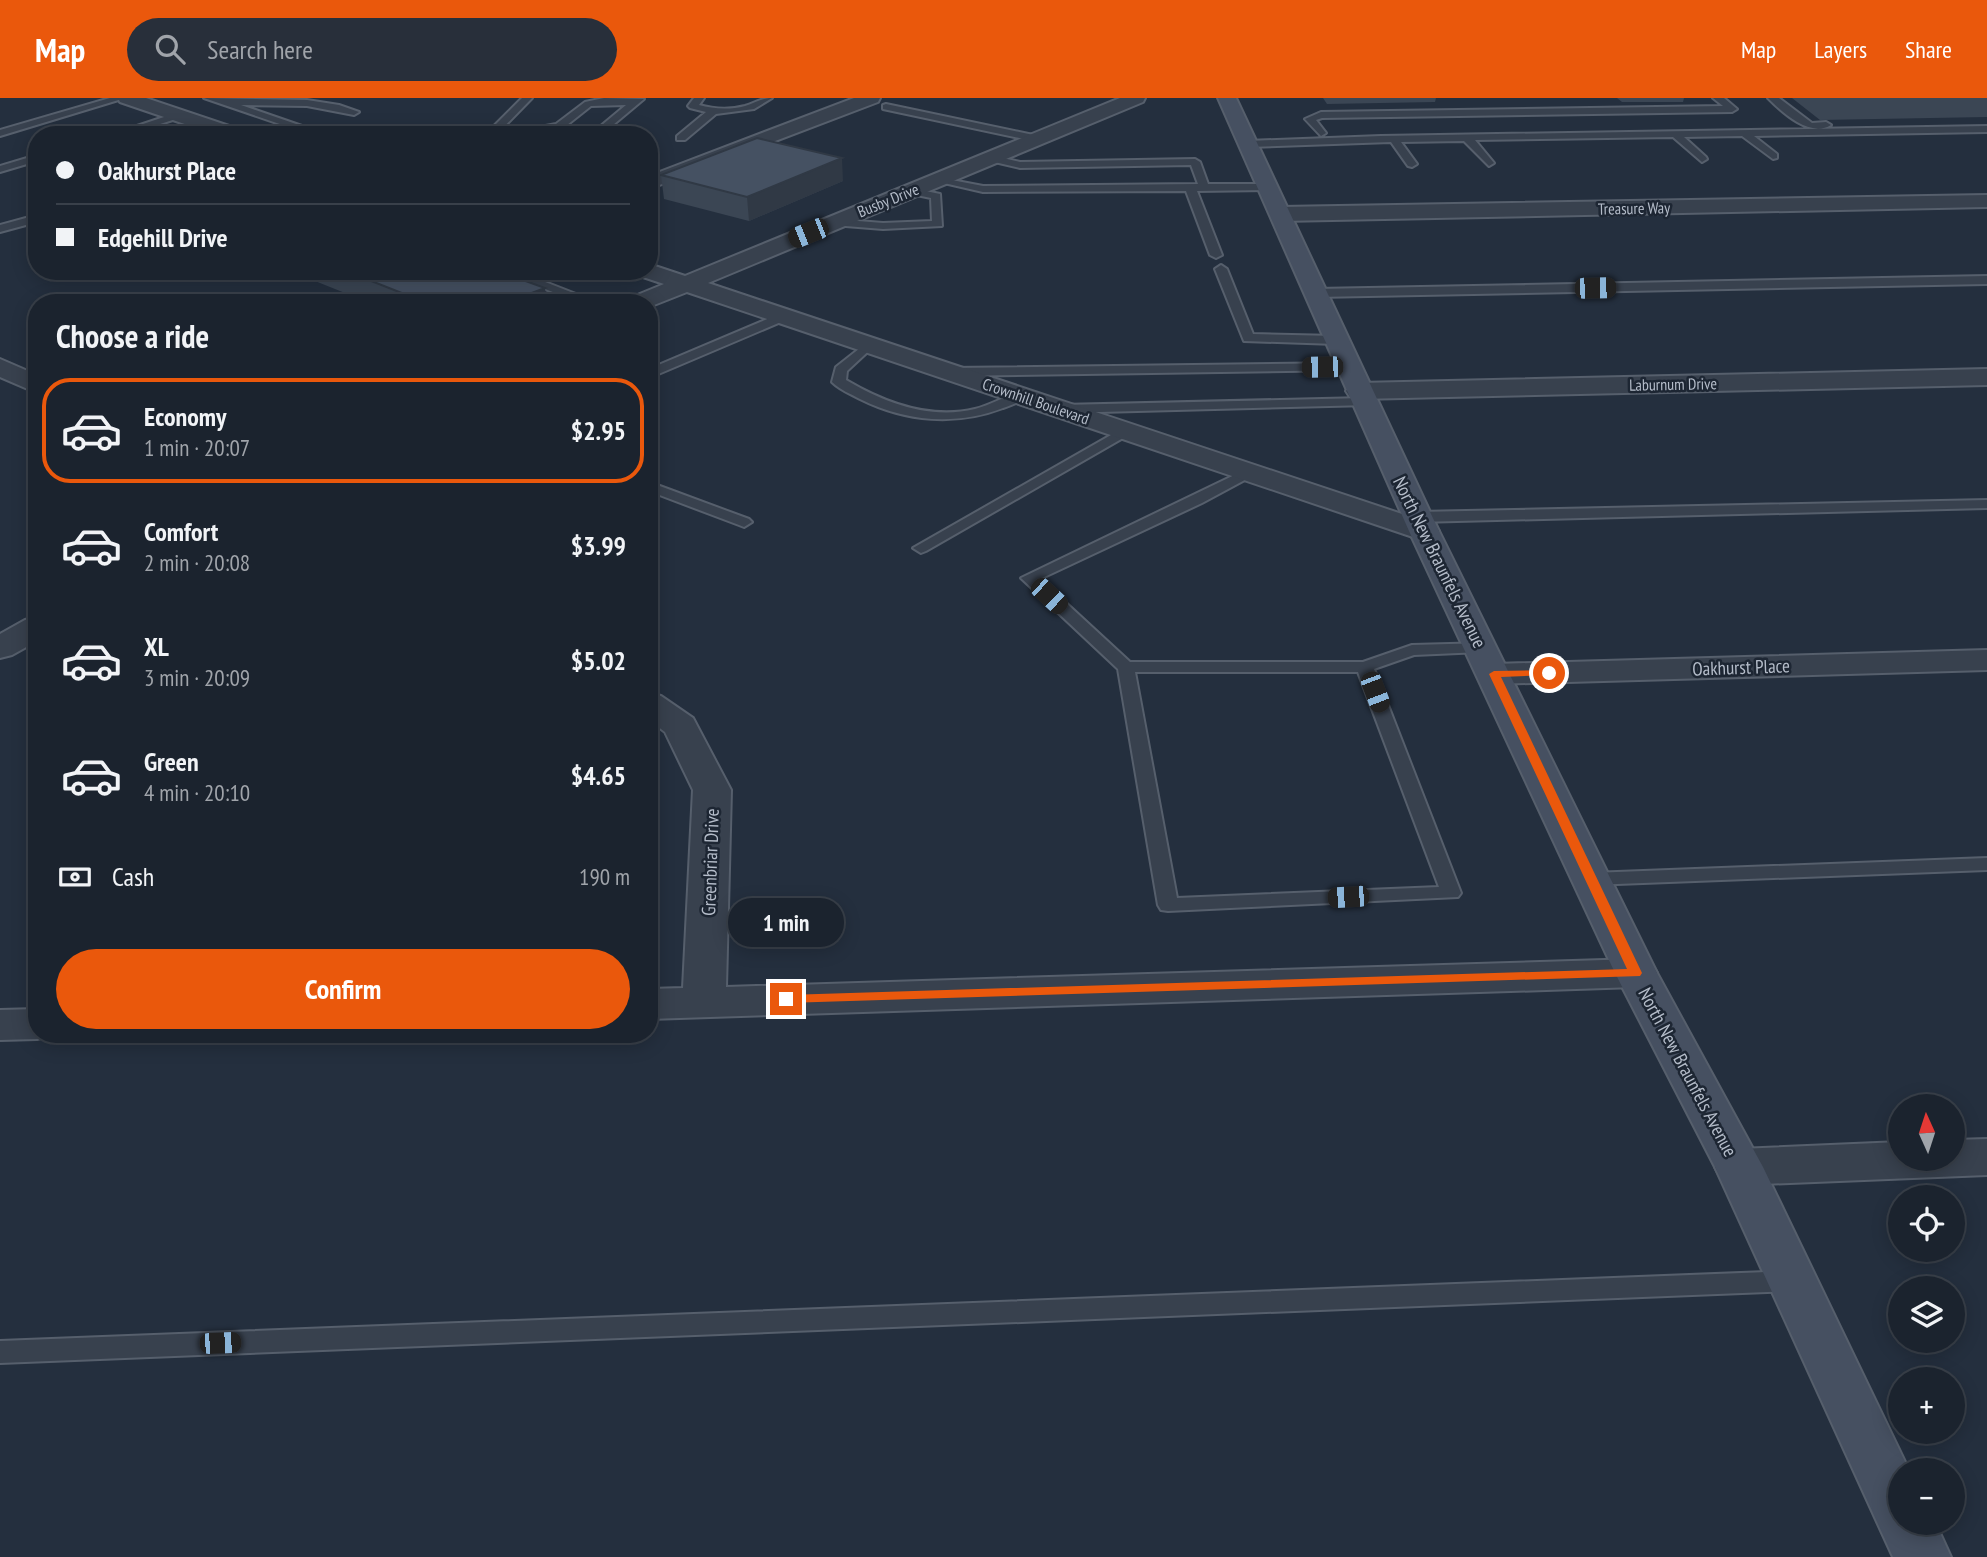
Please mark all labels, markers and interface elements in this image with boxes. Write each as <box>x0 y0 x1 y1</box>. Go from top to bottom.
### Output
search box <box>127 18 617 81</box>
text: Map <box>35 28 85 71</box>
icon: search <box>151 30 189 68</box>
text: Search here <box>207 33 313 66</box>
text: Map <box>1741 34 1776 65</box>
text: Layers <box>1814 34 1867 65</box>
text: Share <box>1905 34 1952 65</box>
text: Oakhurst Place <box>98 154 236 187</box>
street label: Busby Drive <box>854 179 922 221</box>
street label: Treasure Way <box>1598 197 1670 219</box>
car <box>785 215 832 251</box>
text: Edgehill Drive <box>98 221 228 254</box>
car <box>1574 277 1617 299</box>
text: Choose a ride <box>56 315 209 357</box>
car <box>1301 356 1344 378</box>
street label: Crownhill Boulevard <box>980 373 1092 429</box>
street label: Laburnum Drive <box>1629 373 1717 395</box>
icon: car <box>60 399 123 462</box>
text: Economy <box>144 400 226 433</box>
text: $2.95 <box>571 414 626 447</box>
text: 1 min · 20:07 <box>144 433 250 462</box>
street label: North New Braunfels Avenue <box>1388 472 1492 652</box>
icon: car <box>60 514 123 577</box>
text: Comfort <box>144 515 218 548</box>
text: $3.99 <box>571 529 626 562</box>
text: 2 min · 20:08 <box>144 548 250 577</box>
car <box>1027 574 1072 618</box>
icon: car <box>60 629 123 692</box>
text: XL <box>144 630 169 663</box>
text: $5.02 <box>571 644 626 677</box>
street label: Oakhurst Place <box>1692 653 1790 681</box>
route start <box>1533 657 1565 689</box>
text: 3 min · 20:09 <box>144 663 250 692</box>
car <box>1358 669 1393 715</box>
icon: car <box>60 744 123 807</box>
text: Green <box>144 745 199 778</box>
text: $4.65 <box>571 759 626 792</box>
text: 4 min · 20:10 <box>144 778 250 807</box>
street label: Greenbriar Drive <box>696 808 724 916</box>
icon: cash <box>56 858 94 896</box>
text: Cash <box>112 860 154 893</box>
text: 190 m <box>579 862 630 891</box>
car <box>1327 885 1370 909</box>
callout: 1 min <box>728 898 844 946</box>
text: 1 min <box>763 908 809 937</box>
button: Confirm <box>56 949 630 1029</box>
route end <box>770 983 802 1015</box>
street label: North New Braunfels Avenue <box>1633 983 1743 1161</box>
north arrow <box>1888 1094 1965 1171</box>
map controls <box>1888 1094 1965 1535</box>
button: locate <box>1888 1185 1965 1262</box>
button: layers <box>1888 1276 1965 1353</box>
car <box>199 1332 242 1354</box>
button: + <box>1888 1367 1965 1444</box>
button: − <box>1888 1458 1965 1535</box>

